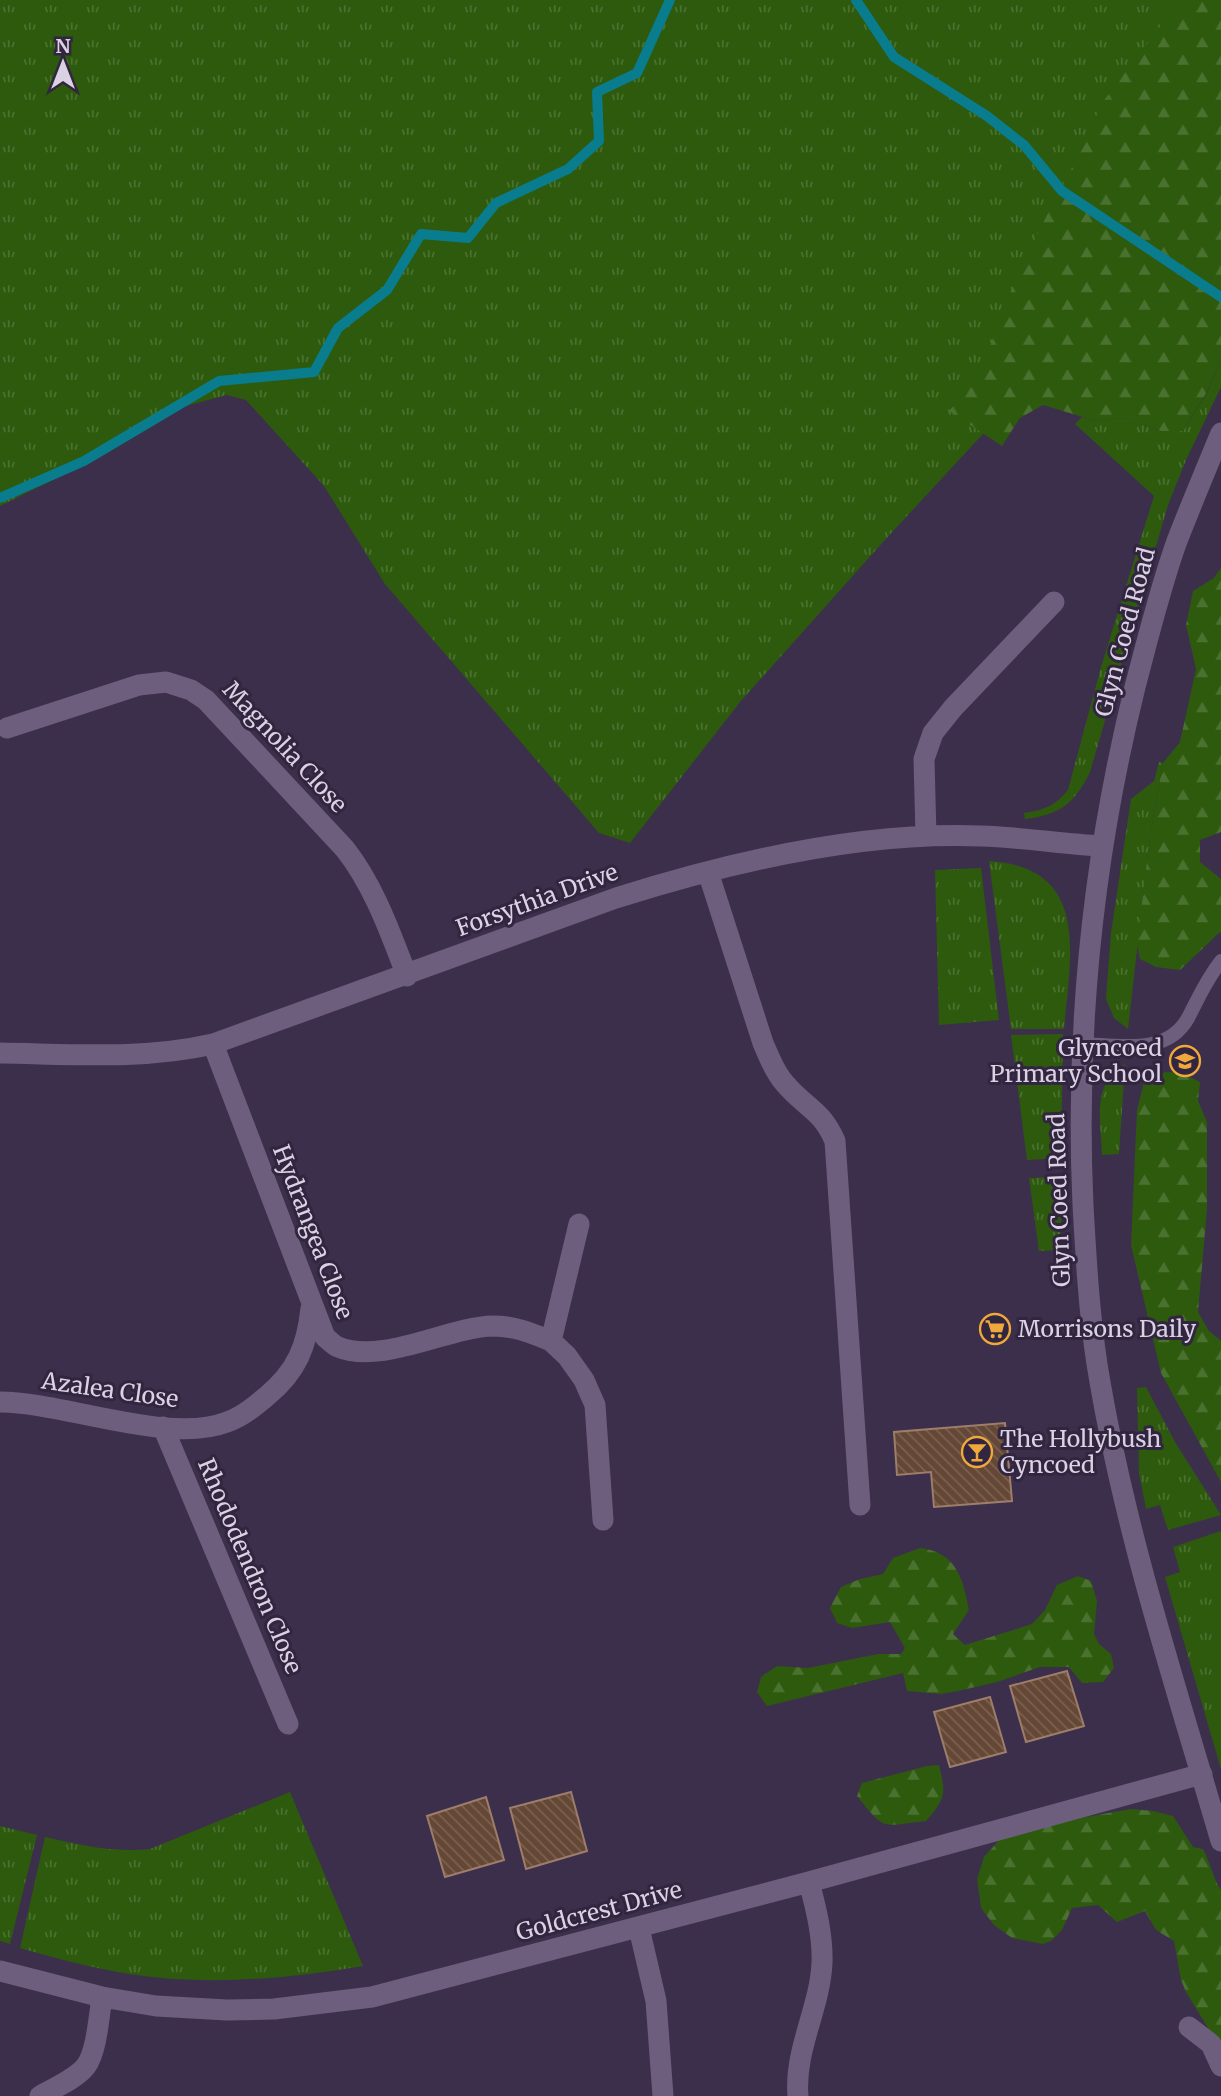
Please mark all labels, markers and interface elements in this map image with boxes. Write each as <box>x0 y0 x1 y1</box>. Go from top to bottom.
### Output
north arrow <box>28 28 98 98</box>
text: N <box>55 34 71 58</box>
street label: Glyn Coed Road <box>1088 544 1161 720</box>
street label: Magnolia Close <box>217 675 354 818</box>
street label: Forsythia Drive <box>452 857 622 942</box>
place label: Glyncoed Primary School <box>990 1033 1162 1088</box>
school or university icon: Glyncoed Primary School <box>1168 1044 1202 1078</box>
street label: Glyn Coed Road <box>1041 1113 1076 1287</box>
street label: Hydrangea Close <box>267 1140 360 1323</box>
supermarket icon: Morrisons Daily <box>978 1312 1012 1346</box>
place label: Morrisons Daily <box>1018 1314 1197 1343</box>
street label: Azalea Close <box>39 1365 180 1413</box>
place label: The Hollybush Cyncoed <box>1000 1424 1161 1479</box>
bar icon: The Hollybush Cyncoed <box>960 1435 994 1469</box>
street label: Rhododendron Close <box>192 1454 309 1678</box>
street label: Goldcrest Drive <box>513 1874 685 1947</box>

